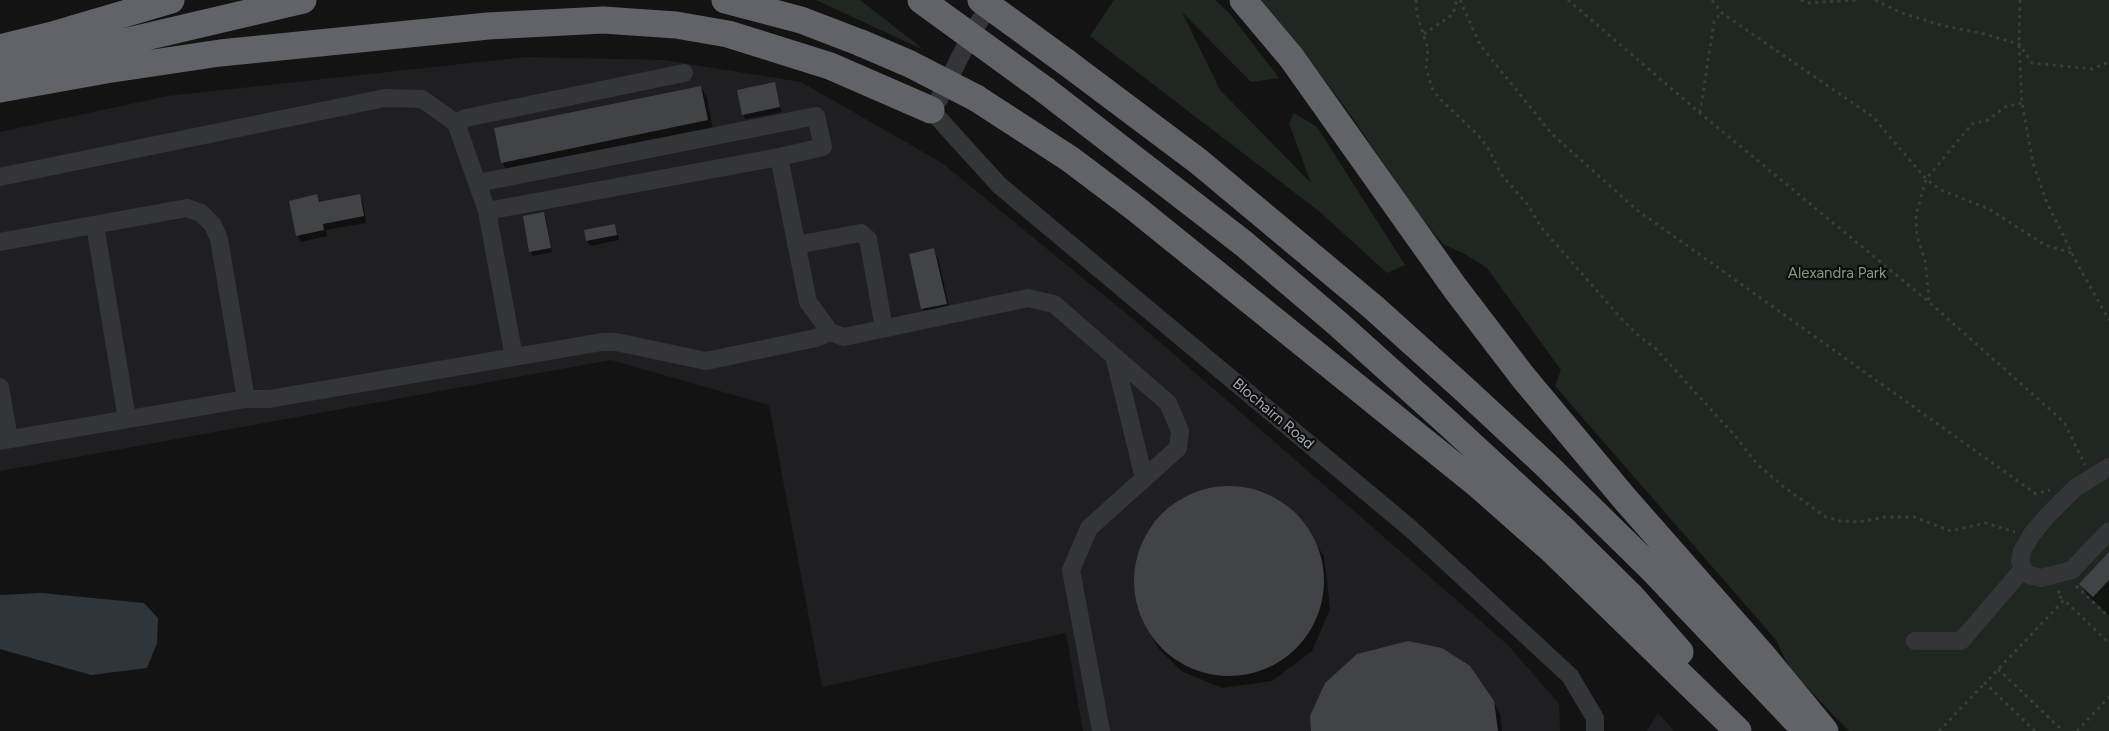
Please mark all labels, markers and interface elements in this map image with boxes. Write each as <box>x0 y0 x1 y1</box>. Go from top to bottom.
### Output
park label: Alexandra Park <box>1788 265 1886 283</box>
street label: Blochairn Road <box>1229 375 1317 453</box>

